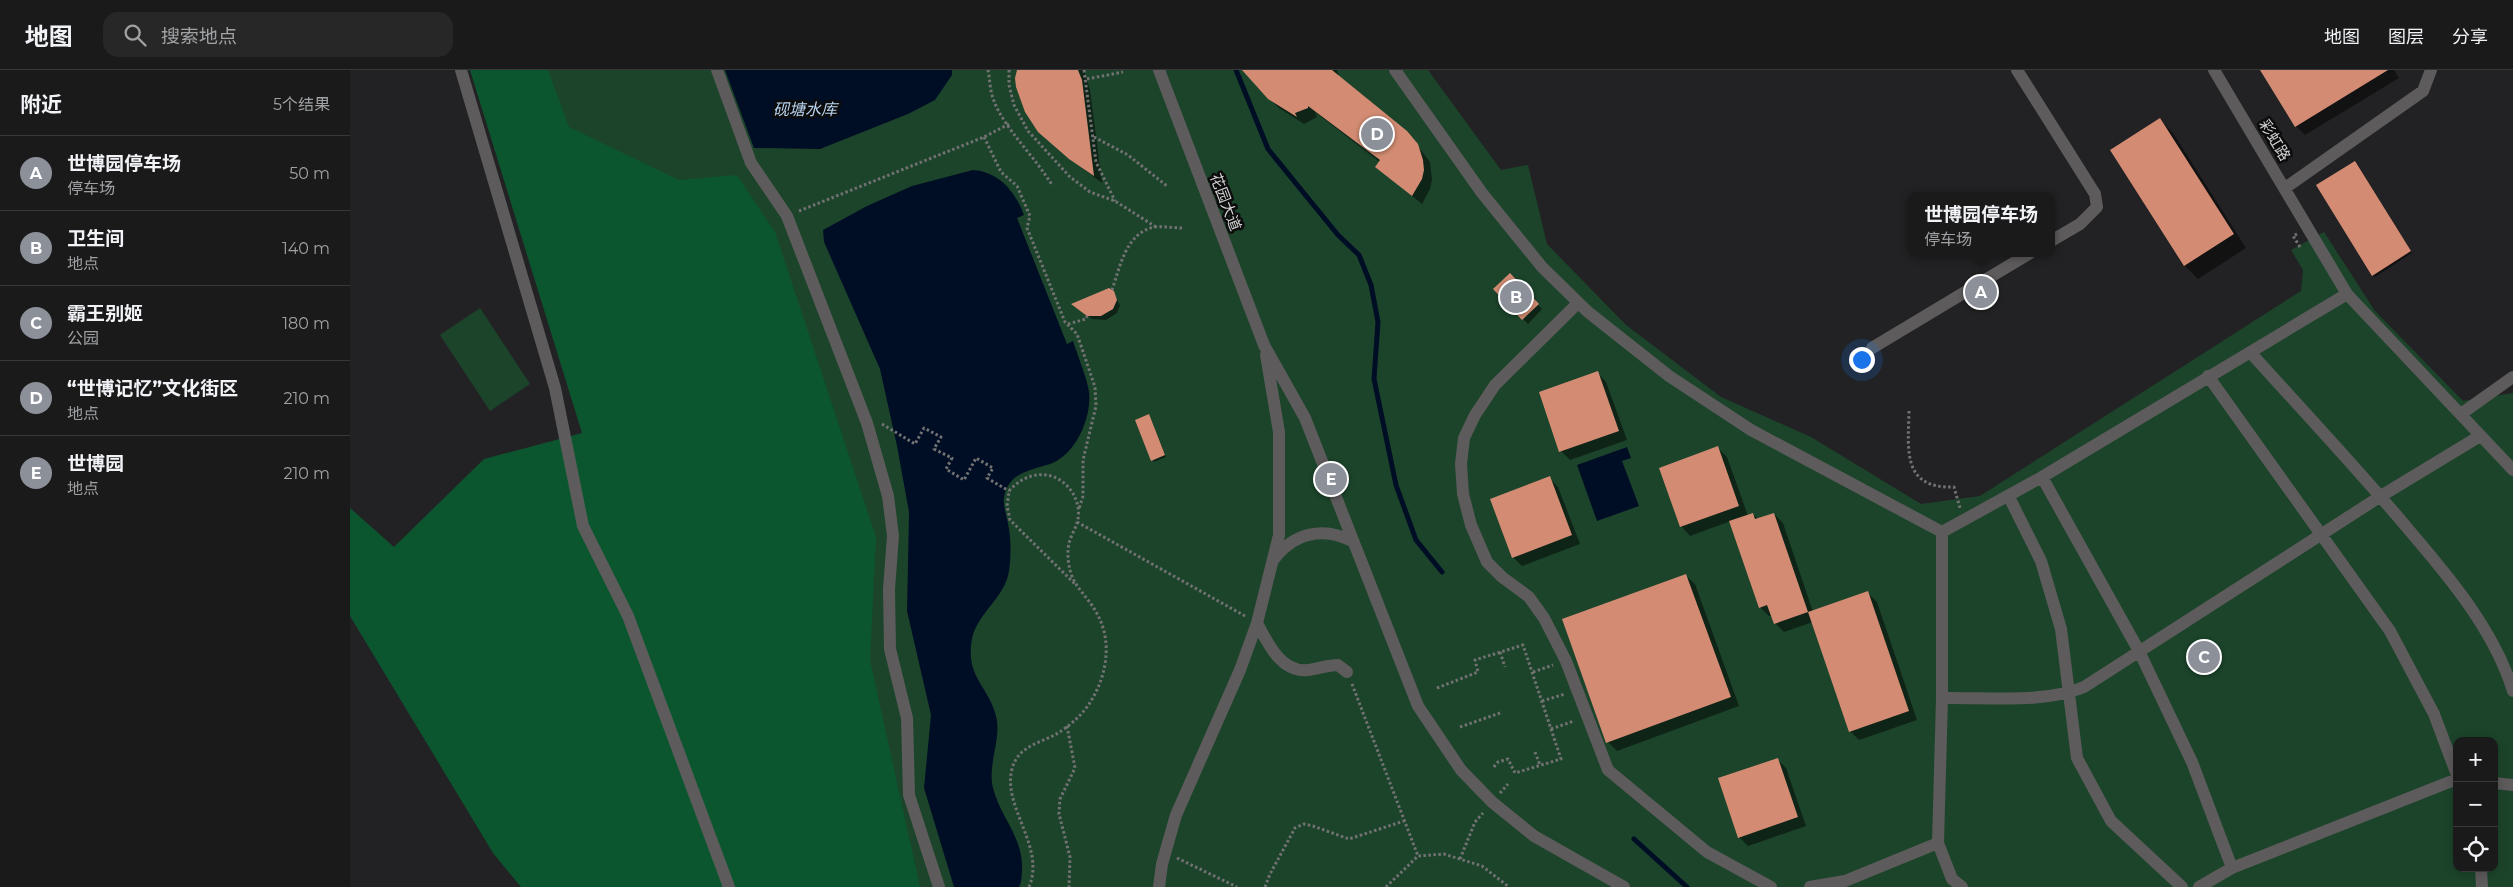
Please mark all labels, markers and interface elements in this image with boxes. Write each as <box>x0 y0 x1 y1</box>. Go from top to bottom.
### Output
search box <box>103 12 453 57</box>
icon: search <box>121 21 149 49</box>
text: 地图 <box>25 22 73 51</box>
text: 搜索地点 <box>161 25 237 48</box>
text: 地图 <box>2324 26 2360 48</box>
text: 图层 <box>2388 26 2424 48</box>
text: 分享 <box>2452 26 2488 48</box>
text: 附近 <box>20 92 62 117</box>
text: 5个结果 <box>273 95 330 114</box>
water label: 砚塘水库 <box>773 100 840 119</box>
pin: D <box>1361 115 1393 153</box>
street label: 彩虹路 <box>2255 116 2295 164</box>
text: 世博园停车场 <box>67 152 181 175</box>
text: A <box>30 164 42 183</box>
text: 50 m <box>289 164 330 183</box>
street label: 花园大道 <box>1206 171 1246 233</box>
text: 停车场 <box>67 179 115 198</box>
popup <box>1907 192 2055 257</box>
text: 世博园停车场 <box>1924 203 2038 226</box>
text: 卫生间 <box>67 227 124 250</box>
text: 停车场 <box>1924 230 1972 249</box>
text: B <box>30 239 42 258</box>
text: 140 m <box>282 239 330 258</box>
text: 地点 <box>67 254 99 273</box>
pin: A <box>1965 273 1997 311</box>
pin: B <box>1500 278 1532 316</box>
text: 霸王别姬 <box>67 302 143 325</box>
text: C <box>30 314 42 333</box>
text: 180 m <box>282 314 330 333</box>
text: 公园 <box>67 329 99 348</box>
your location <box>1849 347 1875 373</box>
text: “世博记忆”文化街区 <box>67 377 238 400</box>
text: D <box>29 389 43 408</box>
text: 210 m <box>283 389 330 408</box>
text: 地点 <box>67 404 99 423</box>
text: 世博园 <box>67 452 124 475</box>
pin: E <box>1315 460 1347 498</box>
text: E <box>31 464 41 483</box>
text: 210 m <box>283 464 330 483</box>
text: 地点 <box>67 479 99 498</box>
pin: C <box>2188 638 2220 676</box>
map controls <box>2453 737 2498 872</box>
button: + <box>2453 737 2498 782</box>
button: − <box>2453 782 2498 827</box>
button: locate <box>2453 827 2498 872</box>

